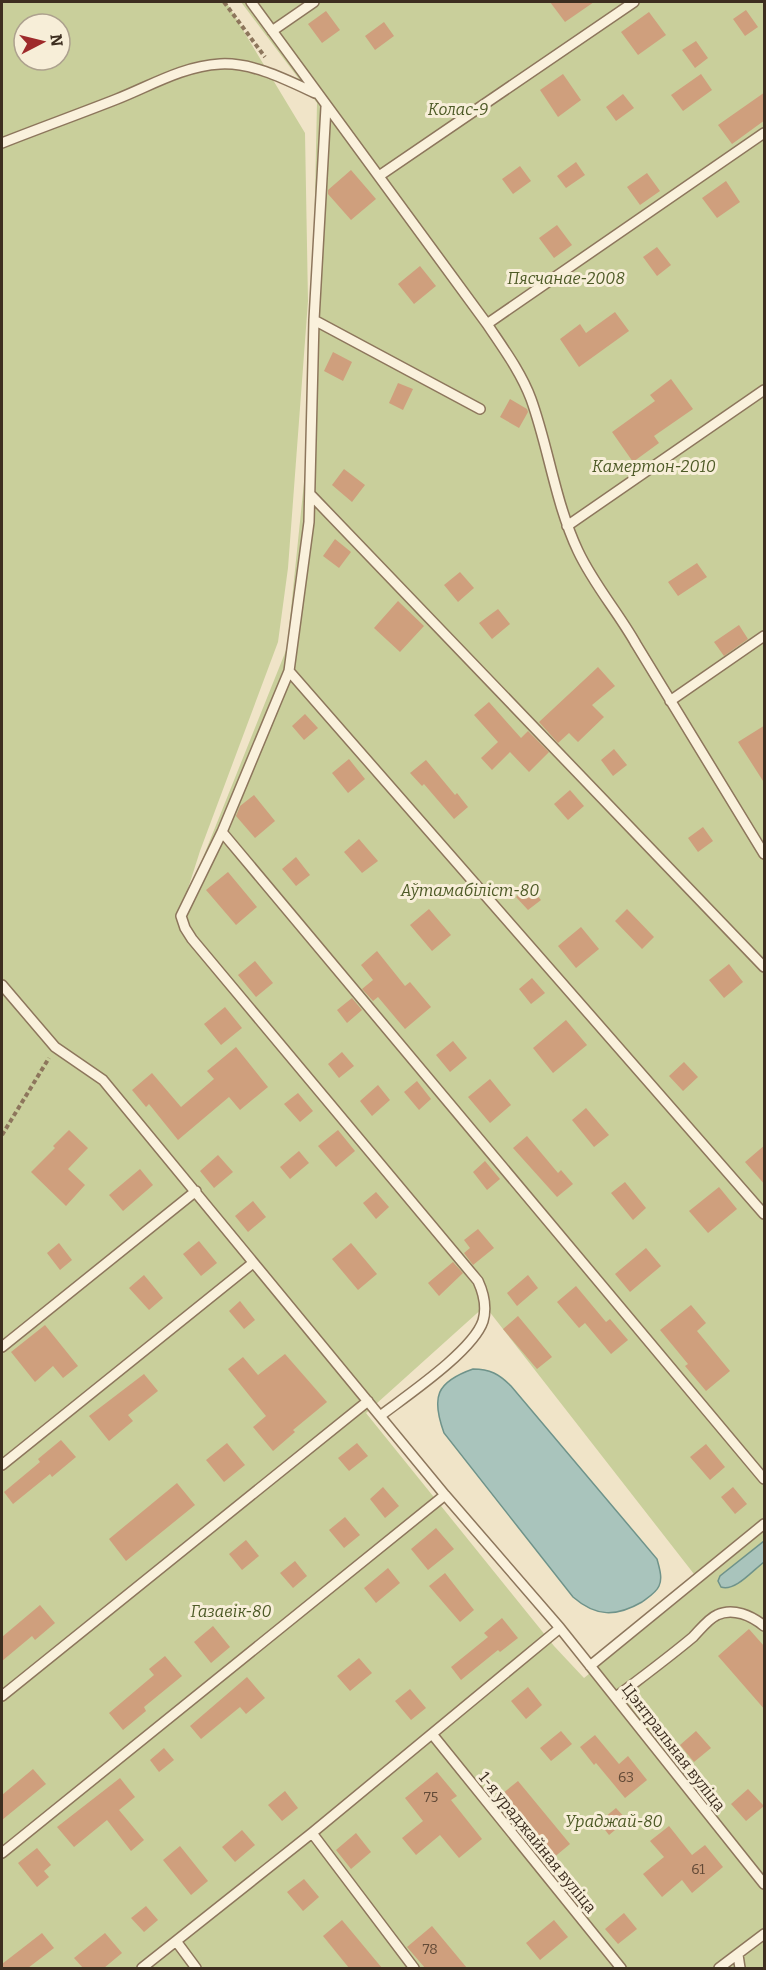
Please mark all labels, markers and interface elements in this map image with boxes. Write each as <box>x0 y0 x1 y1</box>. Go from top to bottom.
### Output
north arrow <box>12 12 72 72</box>
text: N <box>46 33 67 48</box>
park label: Колас-9 <box>428 100 488 119</box>
park label: Пясчанае-2008 <box>507 269 625 288</box>
park label: Камертон-2010 <box>592 457 716 476</box>
park label: Аўтамабіліст-80 <box>400 881 539 900</box>
park label: Газавік-80 <box>190 1602 272 1621</box>
street label: Цэнтральная вуліца <box>618 1680 730 1815</box>
street label: 1-я ураджайная вуліца <box>475 1768 601 1917</box>
house number: 63 <box>618 1769 634 1786</box>
house number: 75 <box>424 1789 438 1806</box>
park label: Ураджай-80 <box>565 1812 663 1831</box>
house number: 61 <box>691 1861 705 1878</box>
house number: 78 <box>422 1941 438 1958</box>

